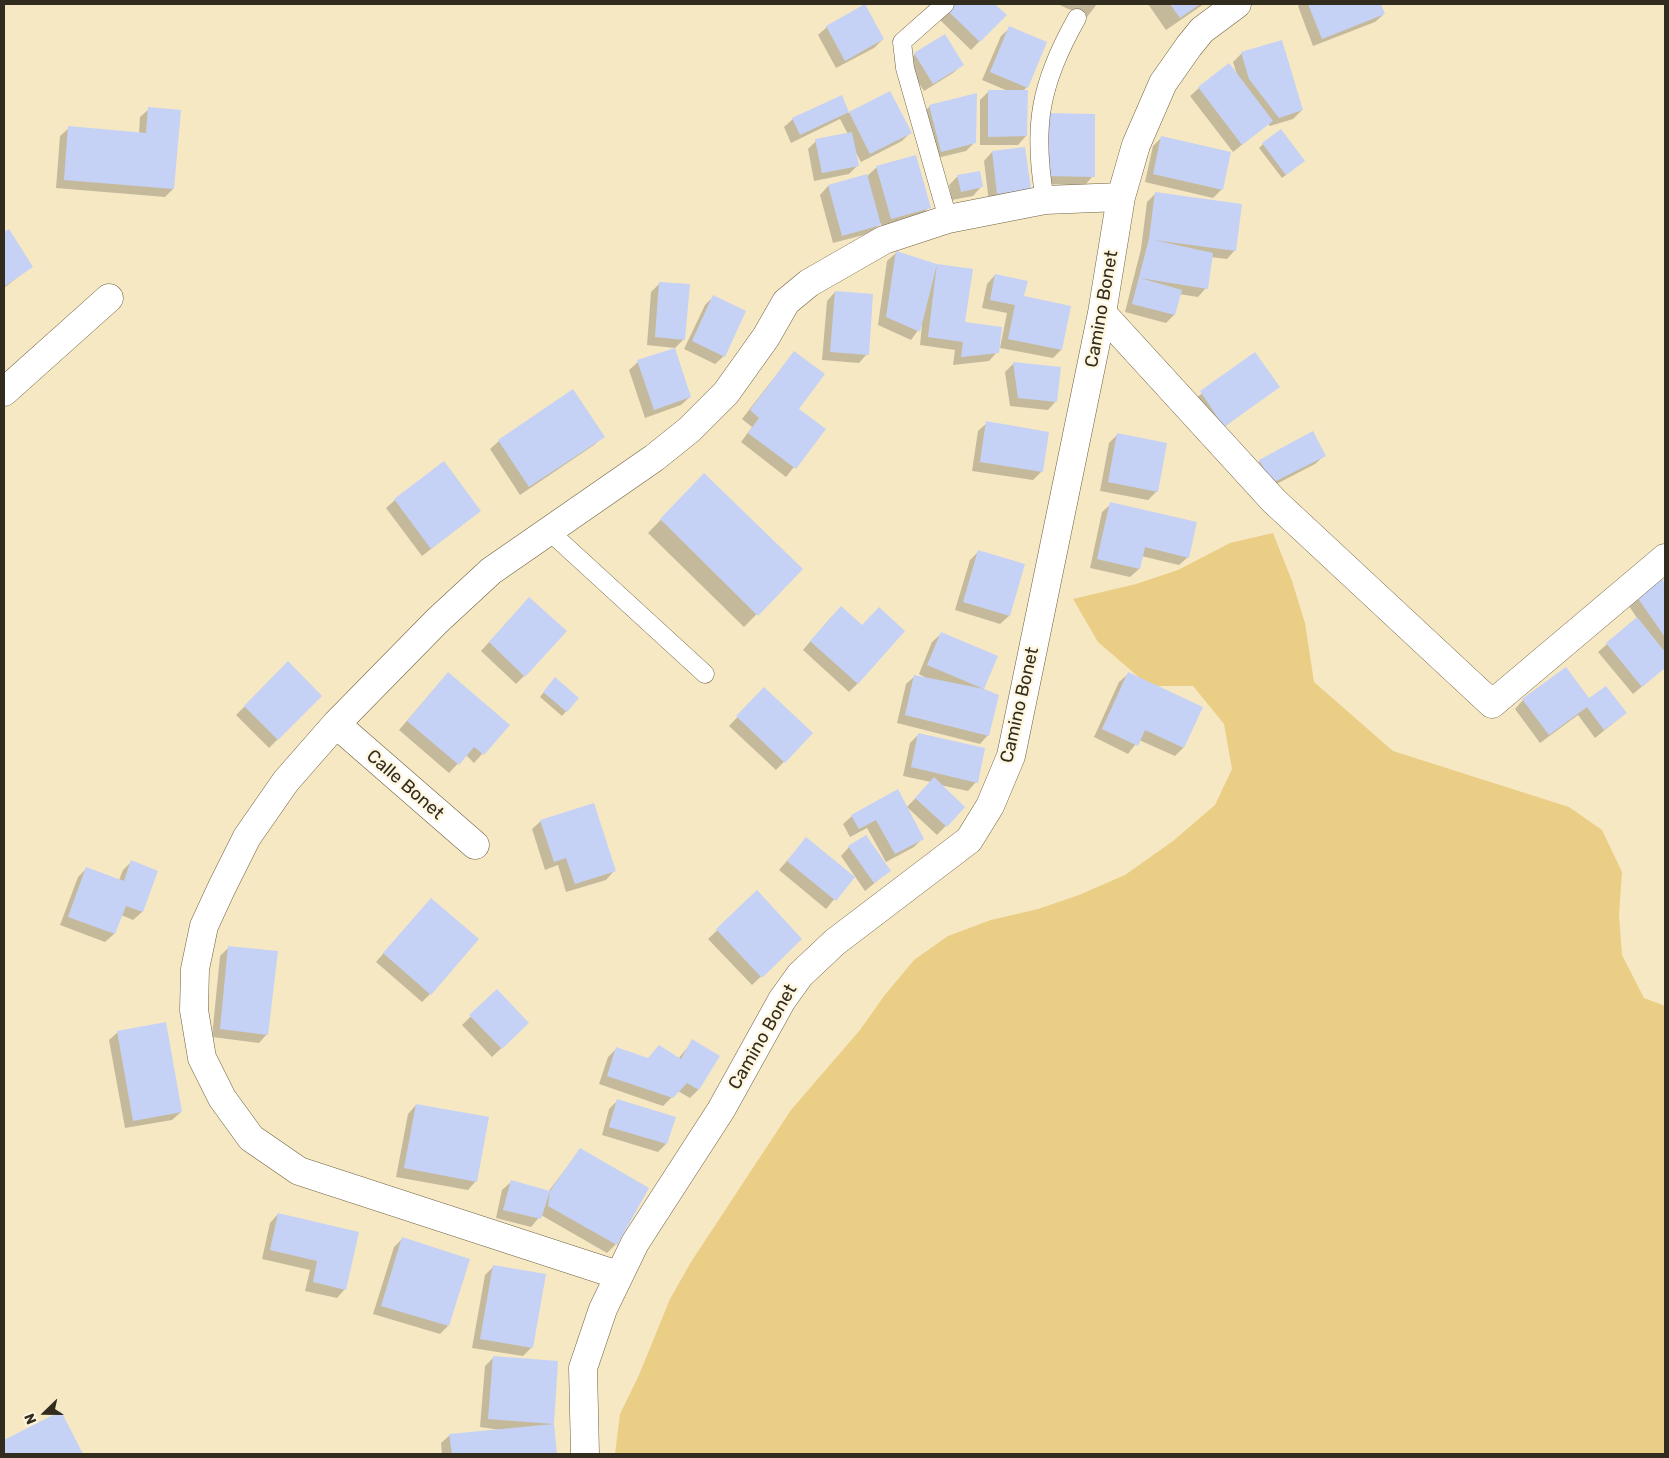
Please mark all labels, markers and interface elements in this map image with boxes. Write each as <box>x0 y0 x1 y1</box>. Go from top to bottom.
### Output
street label: Camino Bonet <box>1081 249 1123 369</box>
street label: Camino Bonet <box>996 645 1044 765</box>
street label: Calle Bonet <box>362 746 448 824</box>
street label: Camino Bonet <box>724 980 802 1094</box>
north arrow <box>20 1388 70 1438</box>
text: N <box>21 1411 40 1427</box>

